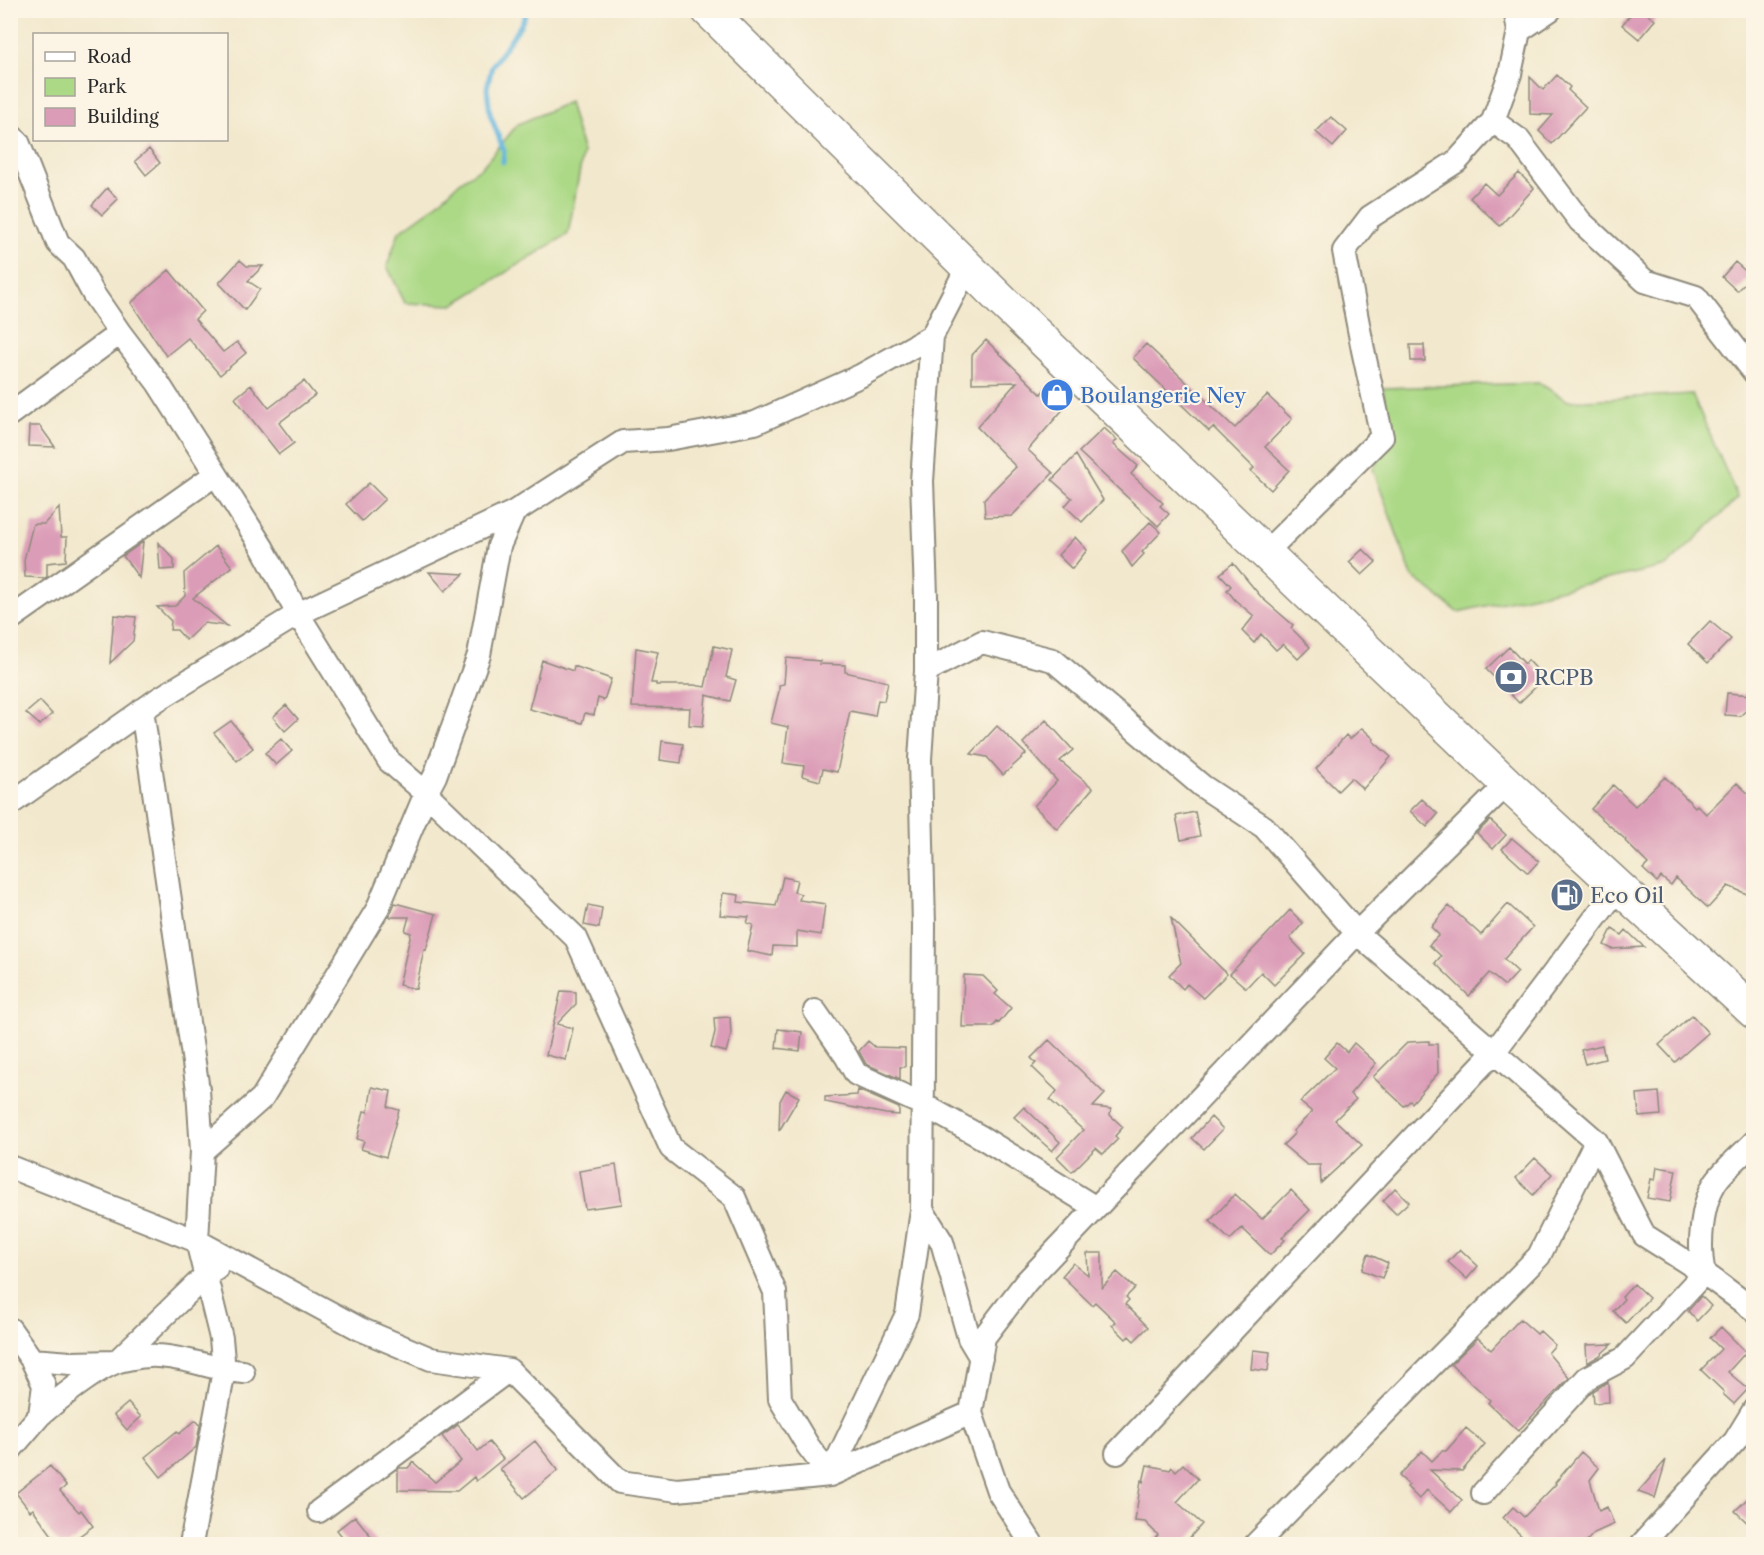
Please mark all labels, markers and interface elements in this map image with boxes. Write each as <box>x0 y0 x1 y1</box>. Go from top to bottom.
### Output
legend <box>33 33 228 141</box>
text: Road <box>87 46 132 68</box>
text: Park <box>87 76 128 98</box>
text: Building <box>87 106 159 128</box>
shop icon: Boulangerie Ney <box>1039 377 1075 413</box>
place label: Boulangerie Ney <box>1080 383 1246 408</box>
bank icon: RCPB <box>1493 659 1529 695</box>
place label: RCPB <box>1534 665 1594 690</box>
fuel station icon: Eco Oil <box>1549 877 1585 913</box>
place label: Eco Oil <box>1590 883 1664 908</box>

